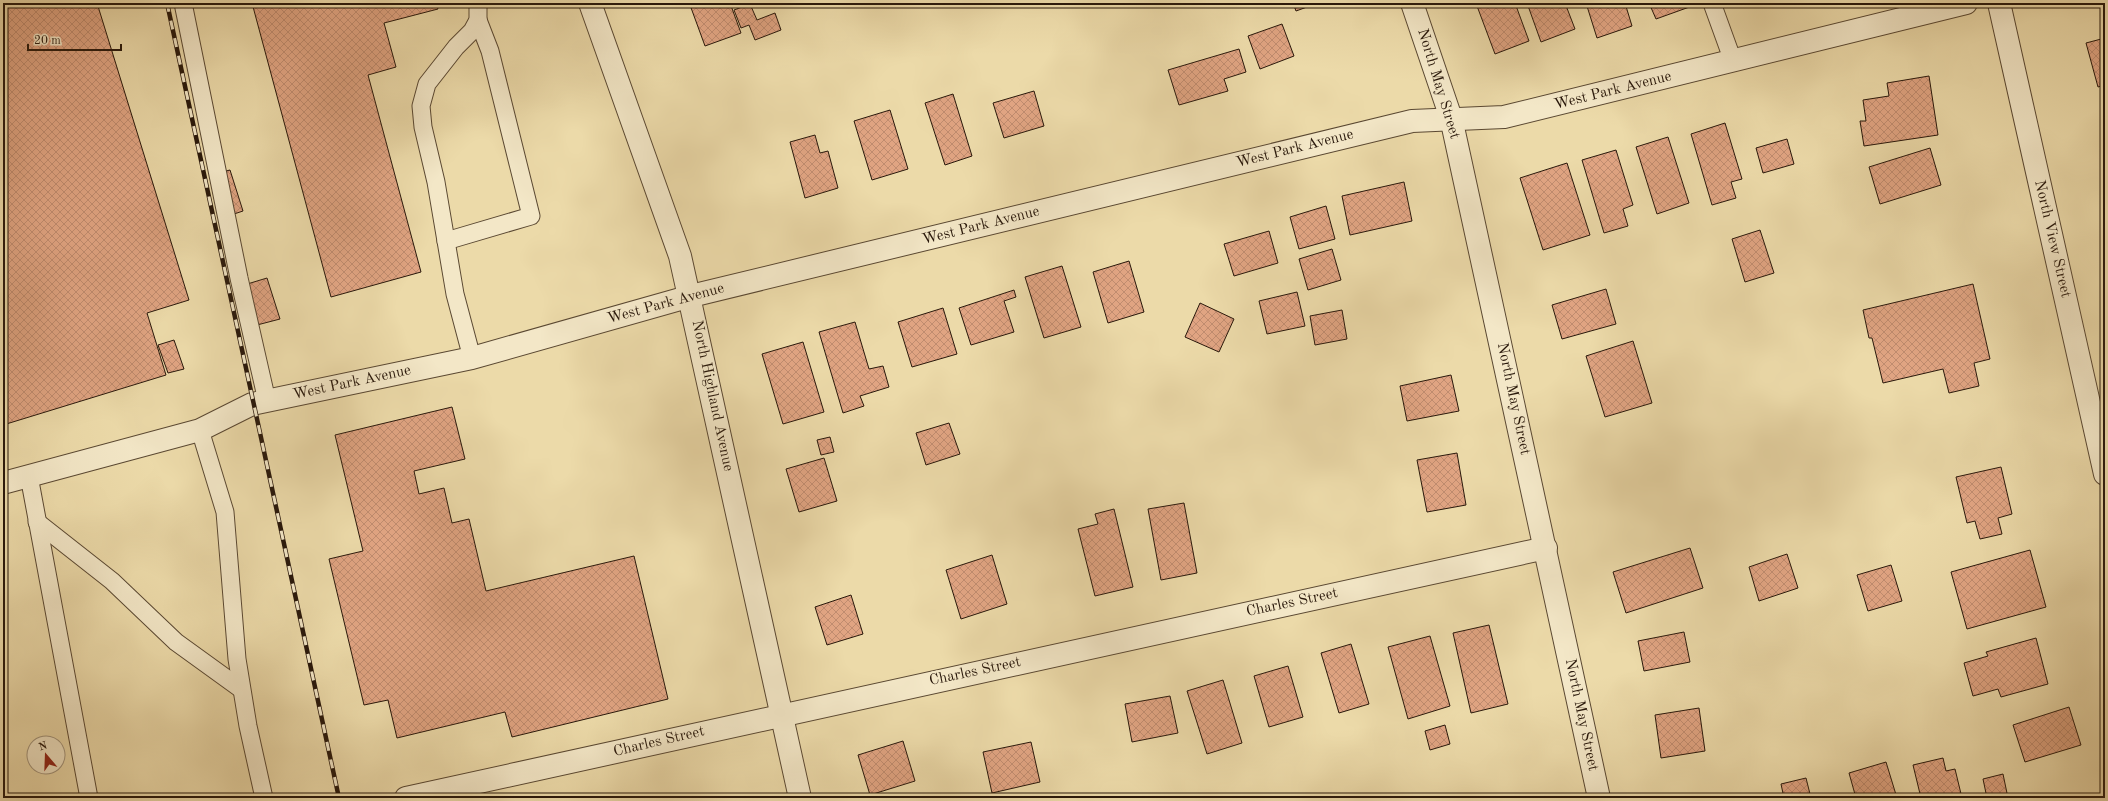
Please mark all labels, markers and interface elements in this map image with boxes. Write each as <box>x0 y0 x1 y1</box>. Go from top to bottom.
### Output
scale bar <box>28 26 121 52</box>
street label: North May Street <box>1414 27 1462 141</box>
text: 20 m <box>34 35 61 47</box>
street label: West Park Avenue <box>1553 69 1673 113</box>
street label: West Park Avenue <box>1235 127 1355 171</box>
street label: North View Street <box>2031 179 2073 299</box>
street label: West Park Avenue <box>921 204 1041 248</box>
street label: West Park Avenue <box>606 281 726 327</box>
street label: North Highland Avenue <box>689 319 735 473</box>
street label: North May Street <box>1494 341 1532 457</box>
street label: West Park Avenue <box>292 363 412 403</box>
street label: Charles Street <box>1245 586 1339 620</box>
street label: Charles Street <box>928 655 1022 689</box>
street label: North May Street <box>1562 657 1600 773</box>
street label: Charles Street <box>612 724 706 760</box>
north arrow <box>26 735 66 775</box>
text: N <box>37 740 50 754</box>

